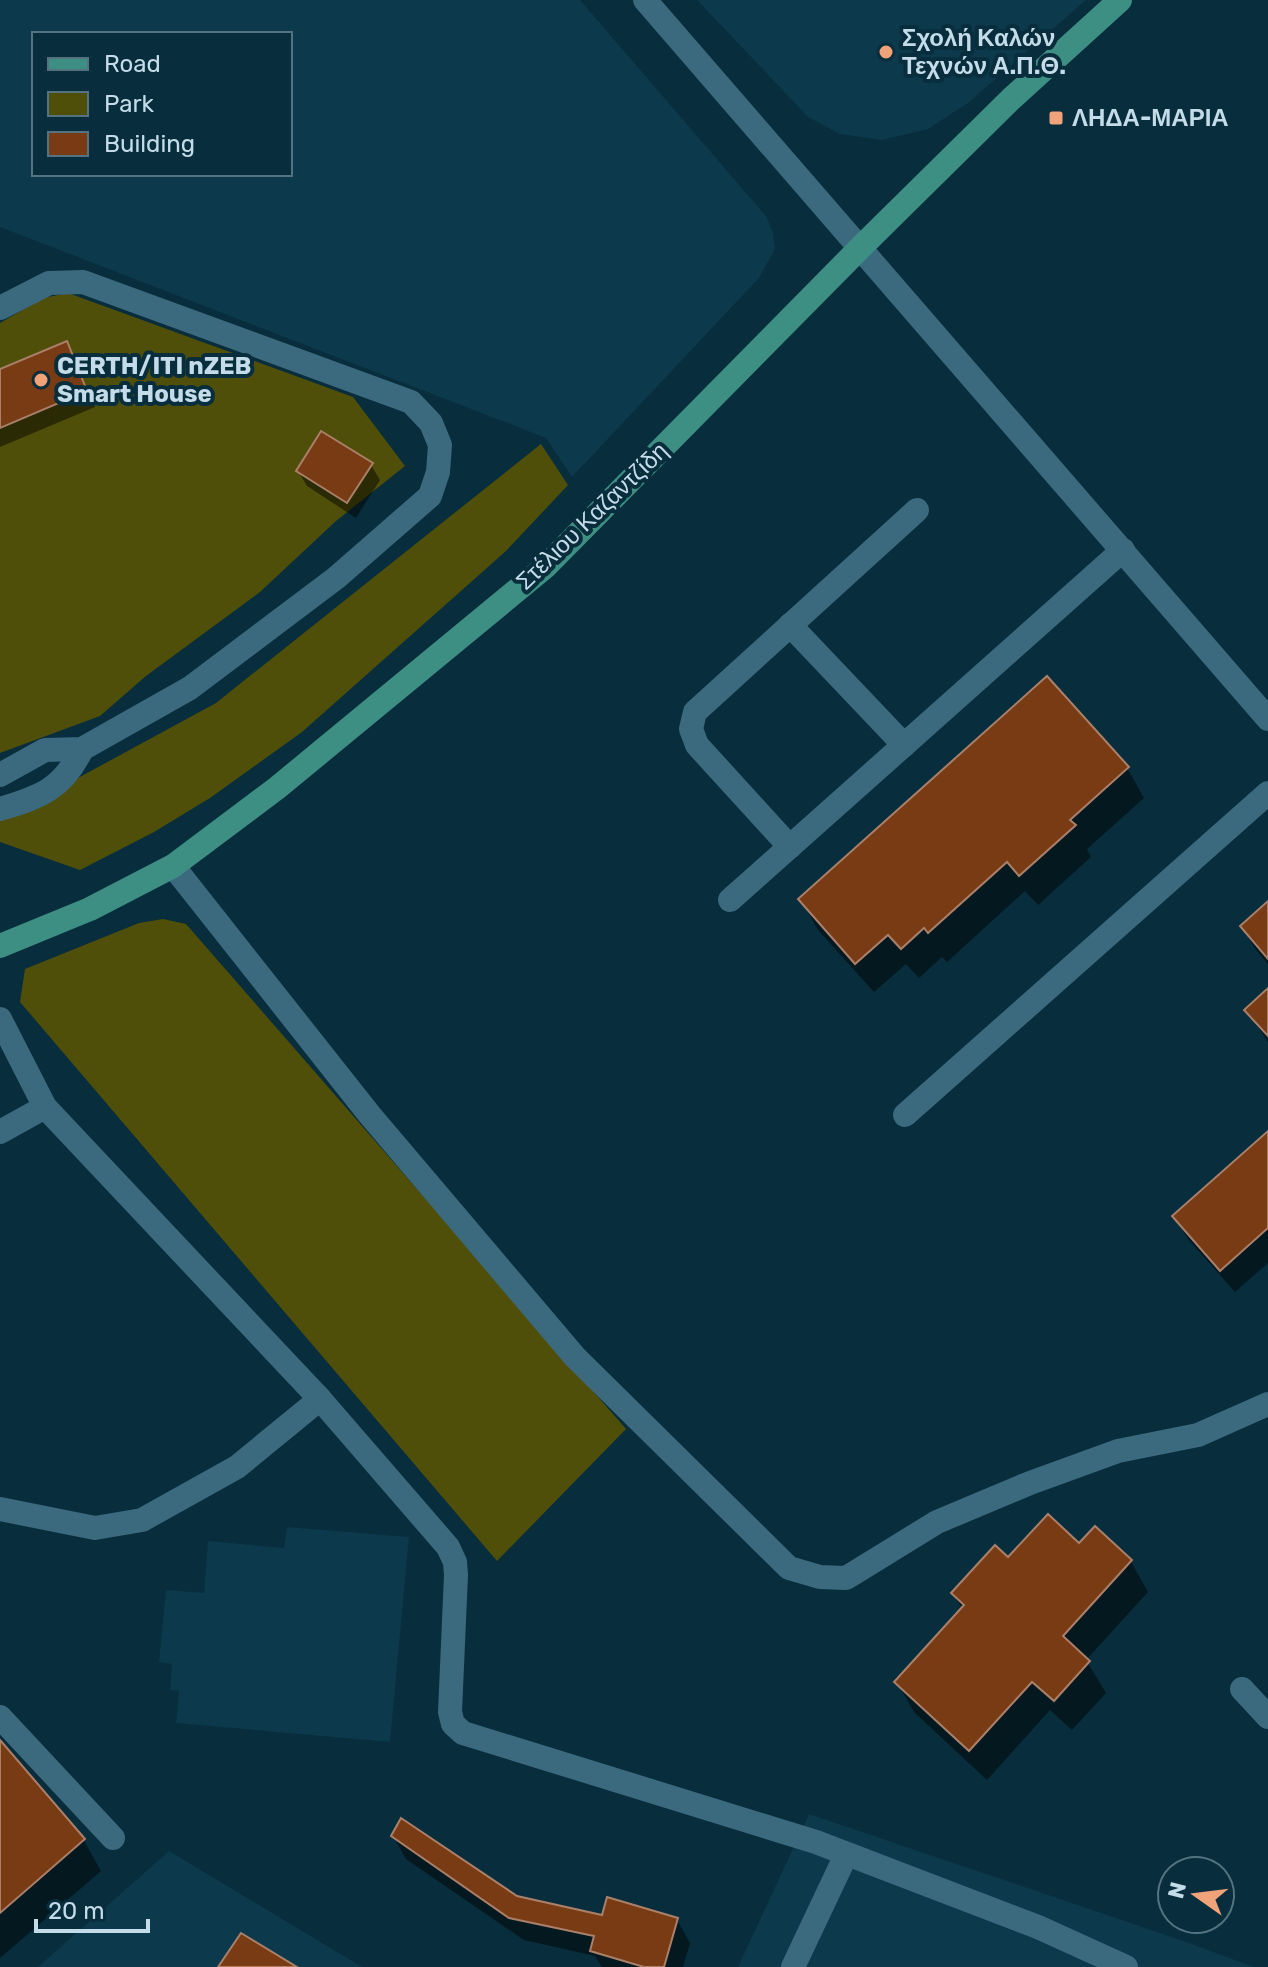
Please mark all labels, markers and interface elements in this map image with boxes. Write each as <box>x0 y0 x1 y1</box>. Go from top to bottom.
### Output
place label: Σχολή Καλών Τεχνών Α.Π.Θ. <box>902 24 1066 80</box>
legend <box>32 32 292 176</box>
marker: Σχολή Καλών Τεχνών Α.Π.Θ. <box>877 43 895 61</box>
text: Road <box>104 50 161 78</box>
text: Park <box>104 90 155 118</box>
place label: ΛΗΔΑ-ΜΑΡΙΑ <box>1072 104 1229 132</box>
marker: ΛΗΔΑ-ΜΑΡΙΑ <box>1047 109 1065 127</box>
text: Building <box>104 130 195 158</box>
place label: CERTH/ITI nZEB Smart House <box>57 352 251 408</box>
marker: CERTH/ITI nZEB Smart House <box>32 371 50 389</box>
street label: Στέλιου Καζαντζίδη <box>510 437 674 595</box>
north arrow <box>1156 1855 1236 1935</box>
text: N <box>1162 1879 1192 1901</box>
scale bar <box>36 1883 148 1933</box>
text: 20 m <box>48 1897 105 1925</box>

